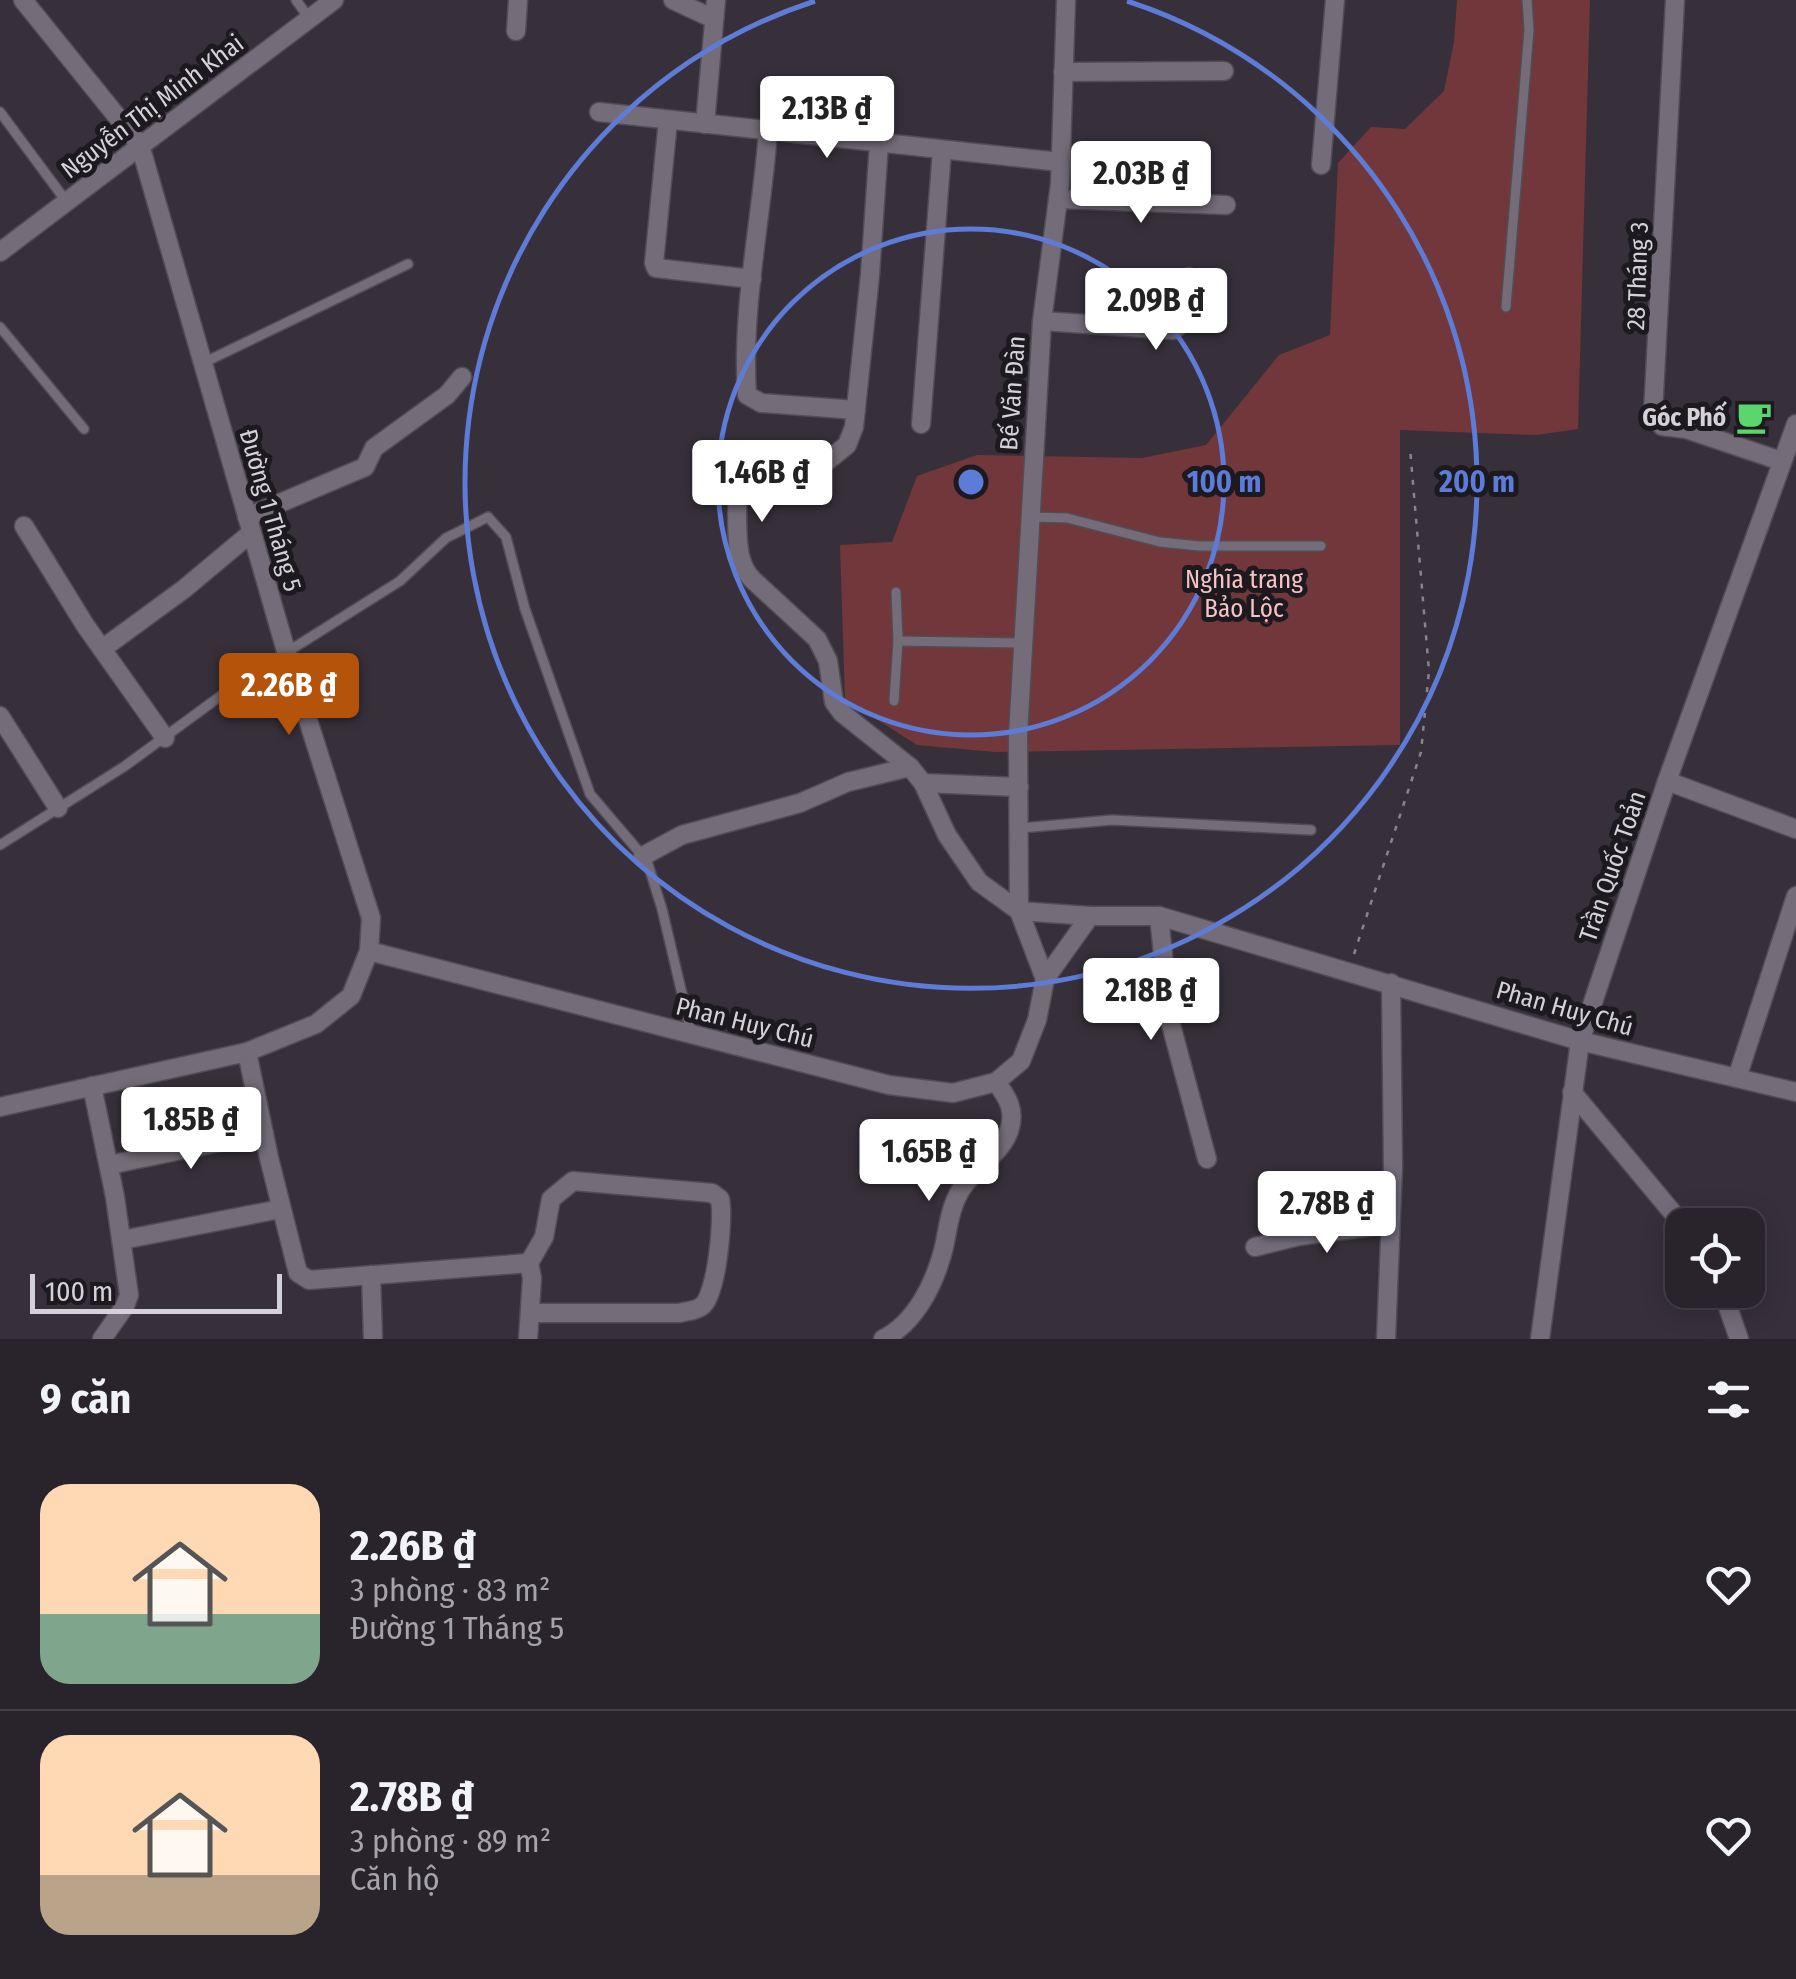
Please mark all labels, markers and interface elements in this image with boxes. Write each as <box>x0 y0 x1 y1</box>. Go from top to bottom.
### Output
street label: Nguyễn Thị Minh Khai <box>56 29 250 185</box>
pin: 2.13B ₫ <box>735 76 919 161</box>
text: 2.13B ₫ <box>782 89 872 127</box>
pin: 2.03B ₫ <box>1049 141 1233 226</box>
text: 2.03B ₫ <box>1093 154 1189 192</box>
street label: 28 Tháng 3 <box>1621 221 1655 331</box>
pin: 2.09B ₫ <box>1064 268 1248 353</box>
text: 2.09B ₫ <box>1107 281 1205 319</box>
street label: Bế Văn Đàn <box>994 335 1032 451</box>
cafe icon: Góc Phố <box>1735 398 1773 436</box>
place label: Góc Phố <box>1642 401 1728 433</box>
street label: Đường 1 Tháng 5 <box>233 426 308 595</box>
pin: 1.46B ₫ <box>670 440 854 525</box>
text: 1.46B ₫ <box>714 453 810 491</box>
centre of rings <box>953 464 989 500</box>
text: 100 m <box>1187 464 1261 500</box>
text: 200 m <box>1438 464 1515 500</box>
park label: Nghĩa trang Bảo Lộc <box>1185 565 1303 624</box>
pin: 2.26B ₫ <box>197 653 381 738</box>
text: 2.26B ₫ <box>241 666 337 704</box>
street label: Trần Quốc Toản <box>1573 787 1653 945</box>
pin: 2.18B ₫ <box>1059 958 1243 1043</box>
text: 2.18B ₫ <box>1105 971 1197 1009</box>
street label: Phan Huy Chú <box>1493 975 1637 1043</box>
street label: Phan Huy Chú <box>673 991 817 1055</box>
pin: 1.85B ₫ <box>99 1087 283 1172</box>
text: 1.85B ₫ <box>143 1100 239 1138</box>
pin: 1.65B ₫ <box>837 1119 1021 1204</box>
text: 1.65B ₫ <box>881 1132 977 1170</box>
pin: 2.78B ₫ <box>1235 1171 1419 1256</box>
text: 2.78B ₫ <box>1280 1184 1374 1222</box>
map controls <box>1665 1208 1765 1308</box>
button: locate <box>1665 1208 1765 1308</box>
scale bar <box>30 1269 282 1314</box>
text: 100 m <box>45 1275 113 1308</box>
icon: filters <box>1701 1372 1756 1427</box>
text: 9 căn <box>40 1374 131 1424</box>
text: 2.26B ₫ <box>350 1521 476 1571</box>
icon: home <box>120 1524 240 1644</box>
icon: heart <box>1701 1557 1756 1612</box>
text: 3 phòng · 83 m² <box>350 1571 550 1609</box>
text: Đường 1 Tháng 5 <box>350 1609 564 1647</box>
text: 2.78B ₫ <box>350 1772 474 1822</box>
icon: home <box>120 1775 240 1895</box>
icon: heart <box>1701 1808 1756 1863</box>
text: 3 phòng · 89 m² <box>350 1822 551 1860</box>
text: Căn hộ <box>350 1860 440 1898</box>

